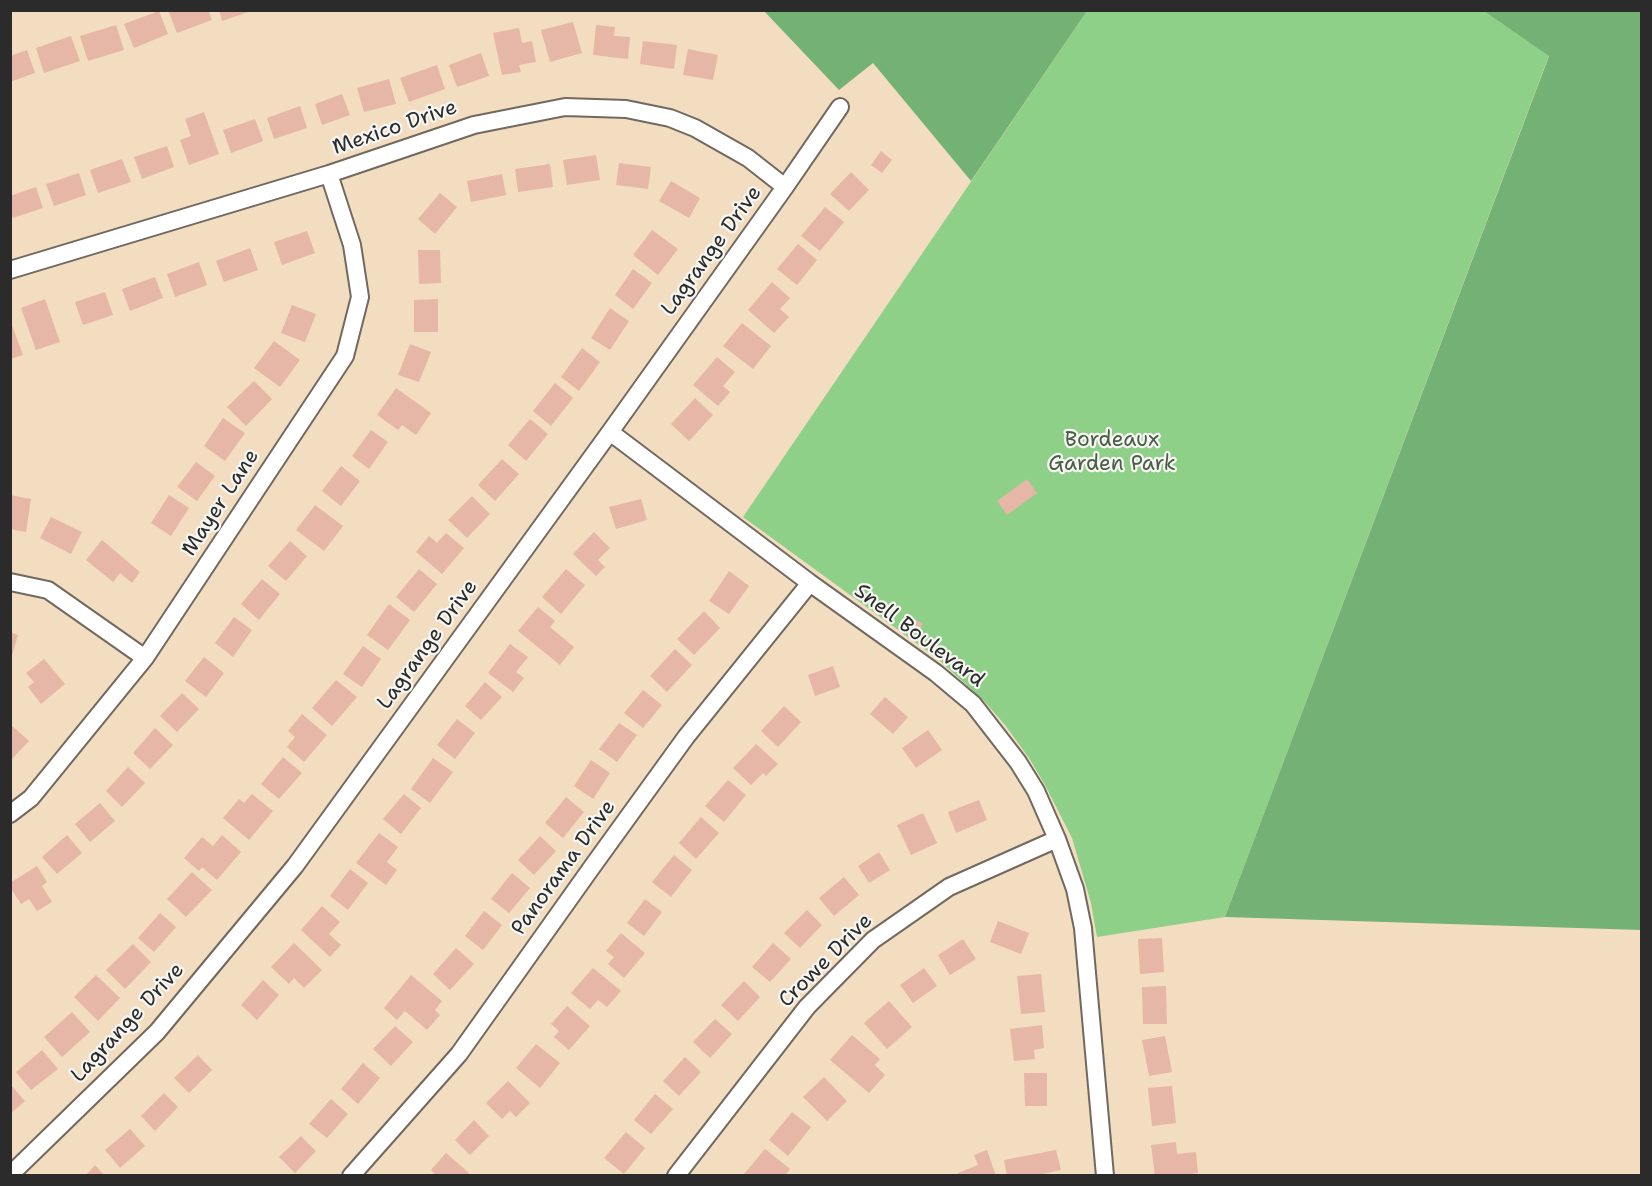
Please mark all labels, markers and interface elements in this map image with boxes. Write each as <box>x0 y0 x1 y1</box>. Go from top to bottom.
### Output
street label: Mexico Drive <box>329 95 461 161</box>
street label: Lagrange Drive <box>656 181 768 321</box>
park label: Bordeaux Garden Park <box>1048 428 1176 478</box>
street label: Mayer Lane <box>177 445 265 561</box>
street label: Lagrange Drive <box>372 575 484 715</box>
street label: Snell Boulevard <box>849 579 989 693</box>
street label: Panorama Drive <box>507 796 621 940</box>
street label: Crowe Drive <box>774 909 878 1013</box>
street label: Lagrange Drive <box>66 958 190 1088</box>

